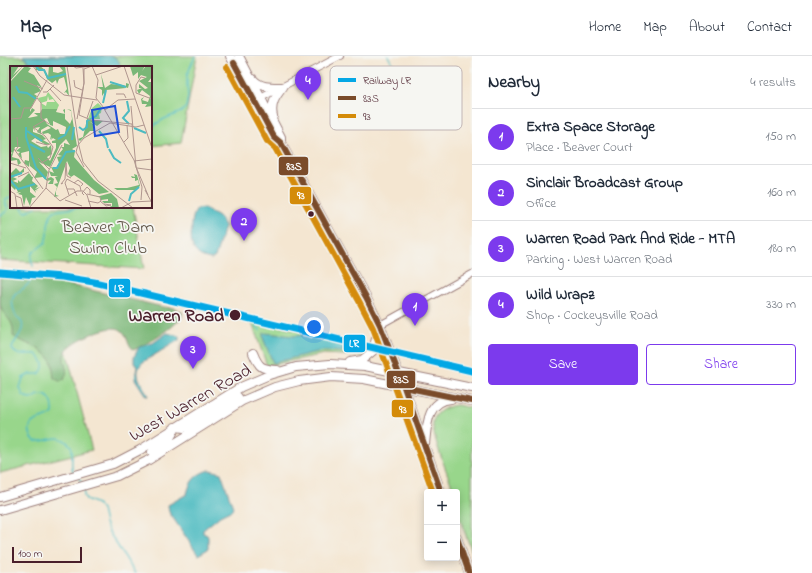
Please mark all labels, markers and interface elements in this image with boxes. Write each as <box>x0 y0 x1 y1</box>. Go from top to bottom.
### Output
text: Map <box>20 14 52 41</box>
text: Home <box>589 17 621 38</box>
text: Map <box>643 17 667 38</box>
text: About <box>689 17 725 38</box>
text: Contact <box>747 17 792 38</box>
inset map <box>10 66 152 208</box>
legend <box>330 66 462 130</box>
pin: 4 <box>295 67 321 100</box>
text: Nearby <box>488 70 540 95</box>
text: Railway LR <box>363 73 412 90</box>
text: 4 results <box>750 73 796 92</box>
text: 83S <box>363 91 379 107</box>
text: 93 <box>363 109 371 125</box>
text: Extra Space Storage <box>526 116 655 138</box>
text: 1 <box>499 127 503 146</box>
text: 150 m <box>765 127 796 146</box>
text: Place · Beaver Court <box>526 138 633 157</box>
line badge: 83S <box>278 156 309 176</box>
text: 83S <box>285 159 302 175</box>
text: Sinclair Broadcast Group <box>526 172 683 194</box>
text: 2 <box>498 183 504 202</box>
text: 160 m <box>767 183 796 202</box>
line badge: 93 <box>289 186 312 205</box>
text: 93 <box>296 188 305 204</box>
text: Office <box>526 194 556 213</box>
pin: 2 <box>231 208 257 241</box>
unlabelled marker <box>306 209 316 219</box>
park label: Beaver Dam Swim Club <box>61 215 154 262</box>
text: Warren Road Park And Ride - MTA <box>526 228 735 250</box>
text: 3 <box>498 239 504 258</box>
text: 180 m <box>768 239 796 258</box>
text: Parking · West Warren Road <box>526 250 672 269</box>
line badge: LR <box>108 278 131 298</box>
text: LR <box>114 281 125 297</box>
text: Wild Wrapz <box>526 284 595 306</box>
pin: 1 <box>402 293 428 326</box>
text: 4 <box>498 295 504 314</box>
text: 330 m <box>766 295 796 314</box>
place label: Warren Road <box>129 304 225 330</box>
text: Shop · Cockeysville Road <box>526 306 658 325</box>
marker: Warren Road <box>228 308 242 322</box>
your location <box>304 317 324 337</box>
line badge: LR <box>343 334 366 353</box>
pin: 3 <box>180 336 206 369</box>
text: LR <box>349 336 360 352</box>
button: Save <box>488 344 638 385</box>
button: Share <box>646 344 796 385</box>
street label: West Warren Road <box>125 358 257 449</box>
line badge: 83S <box>386 370 416 389</box>
text: 83S <box>392 372 409 388</box>
line badge: 93 <box>391 399 414 418</box>
text: 93 <box>398 402 407 418</box>
map controls <box>424 489 460 561</box>
button: + <box>424 489 460 525</box>
button: − <box>424 525 460 561</box>
scale bar <box>12 545 82 564</box>
text: 100 m <box>18 546 42 562</box>

